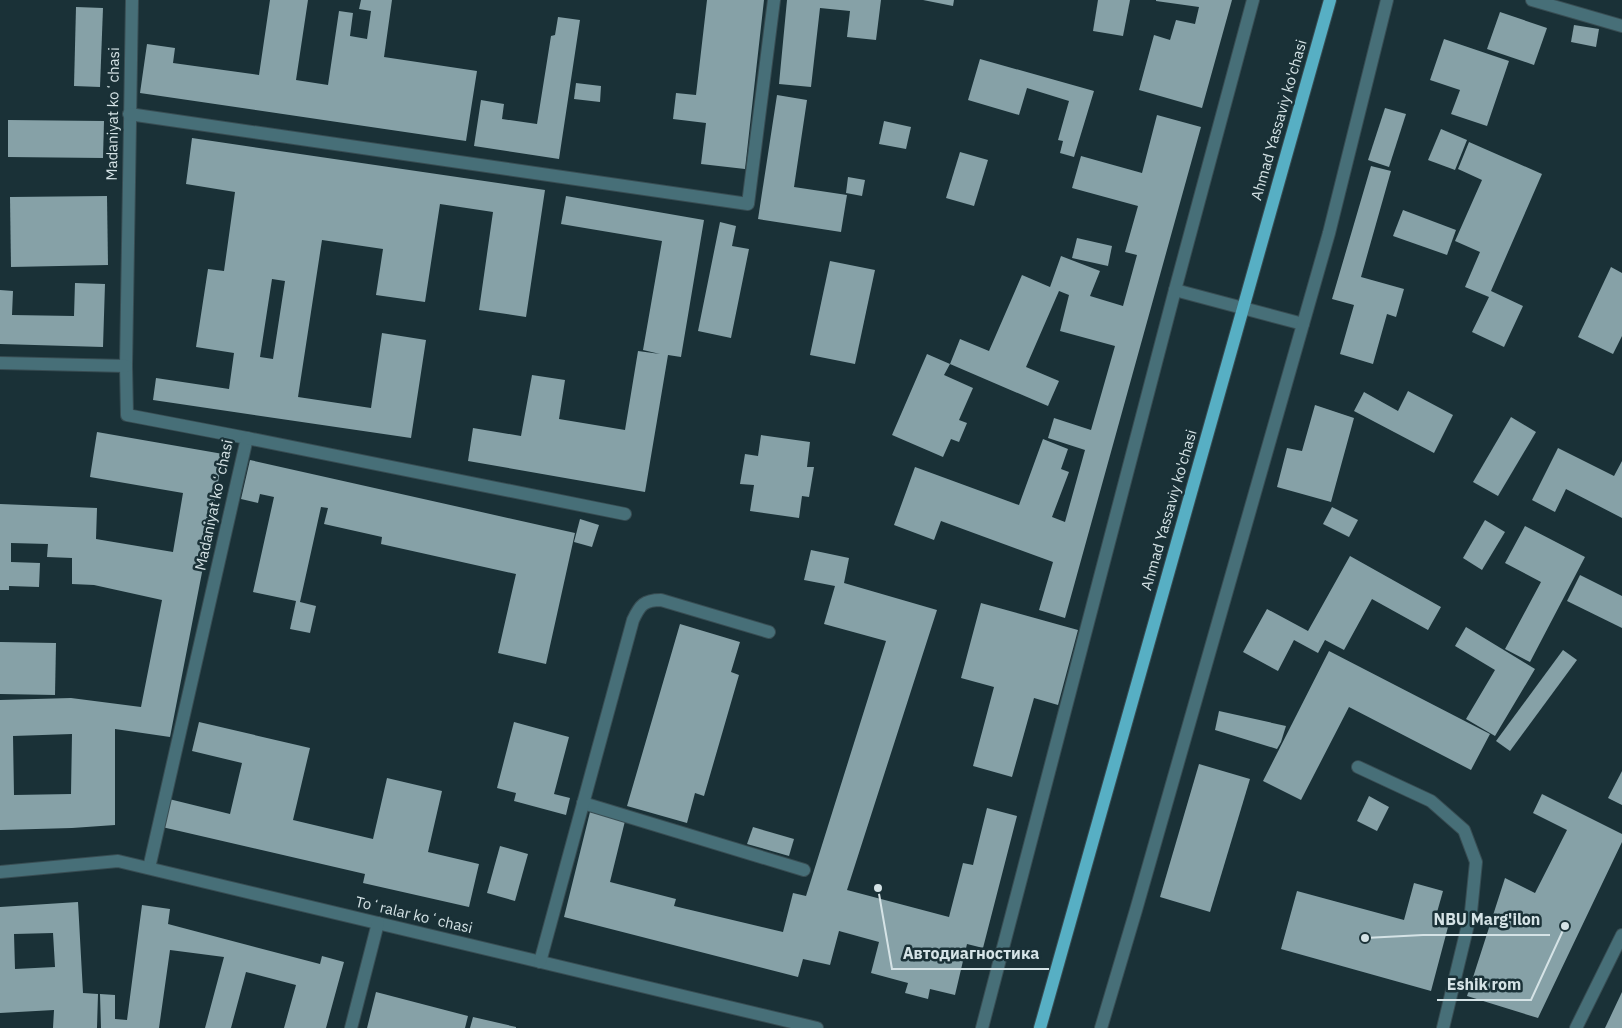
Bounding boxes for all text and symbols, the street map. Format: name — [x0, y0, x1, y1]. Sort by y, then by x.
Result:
street label: Ahmad Yassaviy ko'chasi — [1246, 37, 1311, 202]
street label: Madaniyat koʻchasi — [102, 47, 123, 181]
street label: Ahmad Yassaviy ko'chasi — [1136, 427, 1201, 592]
street label: Madaniyat koʻchasi — [190, 438, 237, 572]
street label: Toʻralar koʻchasi — [354, 892, 475, 937]
callout: NBU Marg'ilon — [1423, 904, 1550, 935]
text: NBU Marg'ilon — [1434, 909, 1540, 929]
callout: Автодиагностика — [892, 938, 1049, 969]
text: Автодиагностика — [903, 943, 1039, 963]
callout: Eshik rom — [1437, 969, 1531, 1000]
text: Eshik rom — [1447, 974, 1521, 994]

